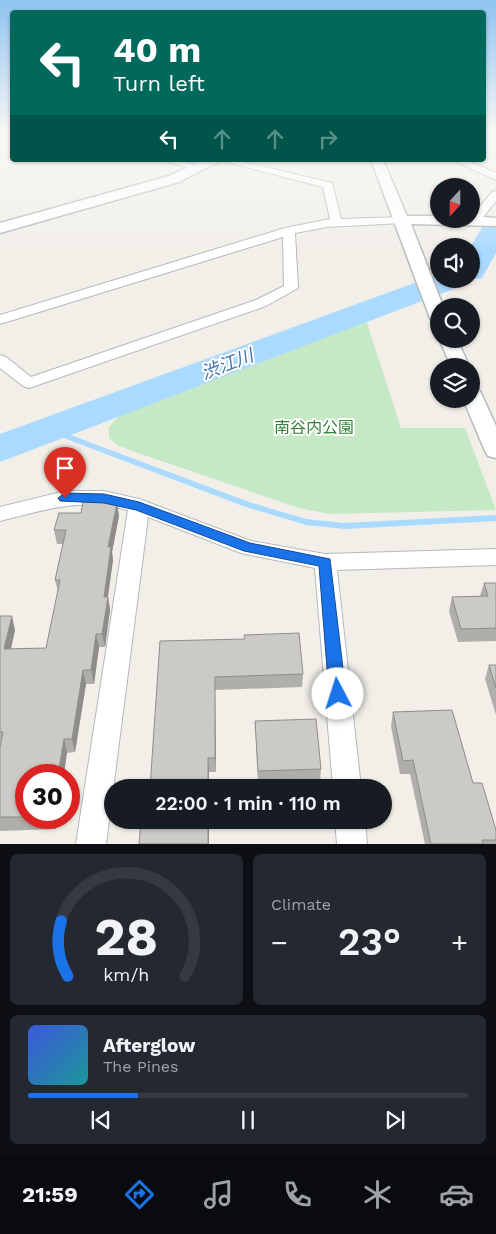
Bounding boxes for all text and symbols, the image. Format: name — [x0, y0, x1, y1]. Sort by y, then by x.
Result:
text: 40 m — [113, 29, 201, 71]
icon: left — [30, 30, 95, 95]
text: Turn left — [113, 71, 205, 96]
icon: left — [155, 125, 183, 153]
icon: ahead — [208, 125, 236, 153]
icon: ahead — [261, 125, 289, 153]
icon: right — [314, 125, 342, 153]
north arrow — [430, 178, 480, 228]
map controls — [430, 178, 480, 408]
button: sound — [430, 238, 480, 288]
button: search — [430, 298, 480, 348]
water label: 渋江川 — [198, 344, 258, 383]
button: layers — [430, 358, 480, 408]
park label: 南谷内公園 — [274, 418, 354, 437]
pin — [44, 447, 86, 498]
icon: arrive — [51, 454, 79, 482]
position arrow — [311, 667, 363, 719]
speed limit sign: 30 — [15, 764, 80, 829]
text: 22:00 · 1 min · 110 m — [155, 792, 341, 815]
text: Climate — [271, 895, 331, 914]
text: 28 — [95, 907, 158, 968]
text: 23° — [338, 920, 401, 964]
text: − — [271, 926, 288, 959]
text: + — [451, 926, 468, 959]
text: km/h — [103, 964, 150, 985]
text: Afterglow — [103, 1034, 195, 1057]
text: The Pines — [103, 1057, 179, 1076]
icon: previous — [87, 1106, 115, 1134]
icon: pause — [234, 1106, 262, 1134]
icon: next — [381, 1106, 409, 1134]
icon: directions — [122, 1177, 157, 1212]
icon: music — [201, 1177, 236, 1212]
icon: phone — [280, 1177, 315, 1212]
icon: climate — [360, 1177, 395, 1212]
icon: car — [439, 1177, 474, 1212]
text: 21:59 — [22, 1182, 78, 1207]

